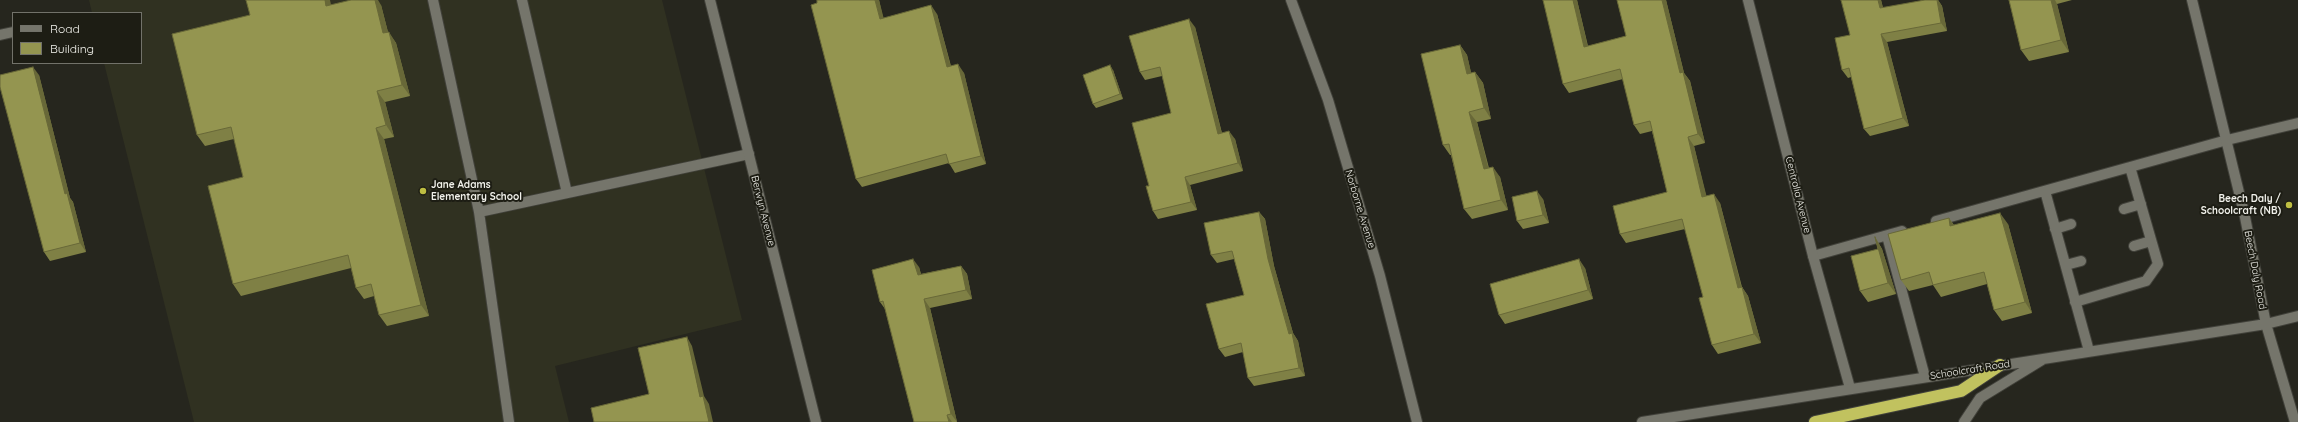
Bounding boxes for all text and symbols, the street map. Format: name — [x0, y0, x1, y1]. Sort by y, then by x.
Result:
legend — [12, 12, 142, 64]
text: Road — [50, 21, 80, 36]
text: Building — [50, 41, 94, 56]
street label: Centralia Avenue — [1783, 155, 1813, 235]
street label: Norborne Avenue — [1342, 168, 1378, 250]
street label: Berwyn Avenue — [748, 174, 778, 248]
place label: Jane Adams Elementary School — [431, 179, 522, 202]
marker: Jane Adams Elementary School — [418, 186, 428, 196]
place label: Beech Daly / Schoolcraft (NB) — [2201, 193, 2281, 216]
marker: Beech Daly / Schoolcraft (NB) — [2284, 200, 2294, 210]
street label: Beech Daly Road — [2241, 230, 2269, 310]
street label: Schoolcraft Road — [1929, 358, 2011, 382]

